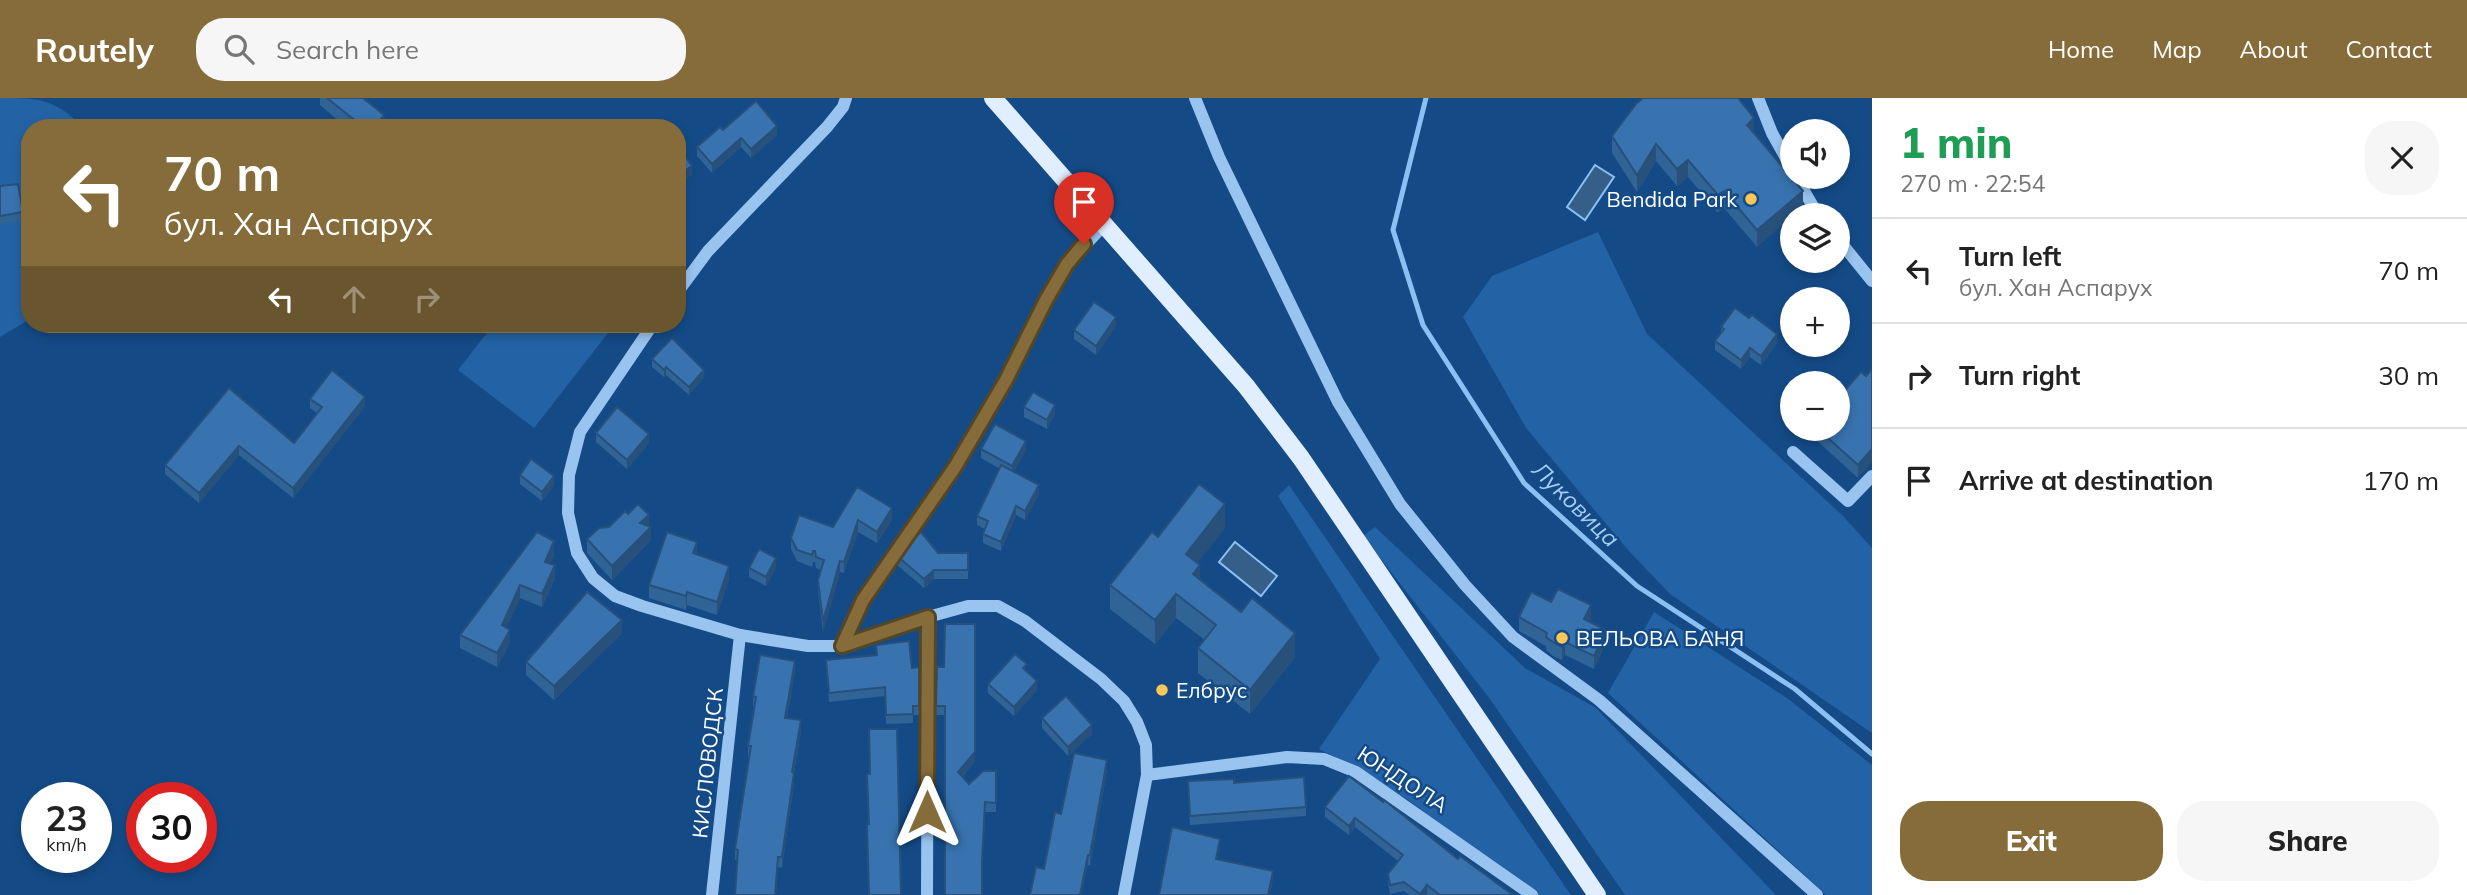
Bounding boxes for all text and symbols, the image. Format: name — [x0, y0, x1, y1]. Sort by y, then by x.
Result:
search box — [196, 18, 686, 81]
text: Routely — [35, 29, 154, 70]
icon: search — [220, 30, 258, 68]
text: Search here — [276, 33, 419, 66]
text: Home — [2048, 34, 2114, 64]
text: Map — [2152, 34, 2202, 64]
text: About — [2240, 34, 2308, 64]
text: Contact — [2346, 34, 2432, 64]
text: 1 min — [1900, 116, 2013, 169]
map controls — [1780, 119, 1850, 441]
button: sound — [1780, 119, 1850, 189]
button: close — [2365, 121, 2439, 195]
text: 70 m — [164, 142, 280, 203]
icon: left — [49, 147, 140, 238]
text: 270 m · 22:54 — [1900, 169, 2045, 198]
pin — [1054, 172, 1114, 244]
icon: arrive — [1065, 183, 1103, 221]
place label: Bendida Park — [1607, 186, 1737, 212]
marker: Bendida Park — [1743, 191, 1759, 207]
text: бул. Хан Аспарух — [164, 203, 433, 243]
button: layers — [1780, 203, 1850, 273]
text: Turn left — [1959, 240, 2061, 273]
icon: left — [1900, 252, 1938, 290]
text: 70 m — [2378, 254, 2439, 287]
text: бул. Хан Аспарух — [1959, 273, 2152, 302]
icon: left — [262, 280, 300, 318]
icon: ahead — [335, 280, 373, 318]
icon: right — [408, 280, 446, 318]
button: + — [1780, 287, 1850, 357]
icon: right — [1900, 357, 1938, 395]
text: Turn right — [1959, 359, 2080, 392]
text: 30 m — [2378, 359, 2439, 392]
button: − — [1780, 371, 1850, 441]
water label: Луковица — [1526, 455, 1626, 553]
icon: arrive — [1900, 462, 1938, 500]
text: Arrive at destination — [1959, 464, 2214, 497]
text: 170 m — [2363, 464, 2439, 497]
place label: ВЕЛЬОВА БАНЯ — [1576, 625, 1744, 651]
marker: ВЕЛЬОВА БАНЯ — [1554, 630, 1570, 646]
place label: Елбрус — [1176, 677, 1247, 703]
marker: Елбрус — [1154, 682, 1170, 698]
street label: КИСЛОВОДСК — [686, 686, 728, 840]
street label: ЮНДОЛА — [1353, 740, 1454, 818]
position arrow — [890, 775, 964, 849]
speed limit sign: 30 — [126, 782, 217, 873]
text: 23 — [45, 796, 88, 840]
button: Exit — [1900, 801, 2163, 881]
button: Share — [2177, 801, 2439, 881]
text: km/h — [46, 833, 87, 856]

